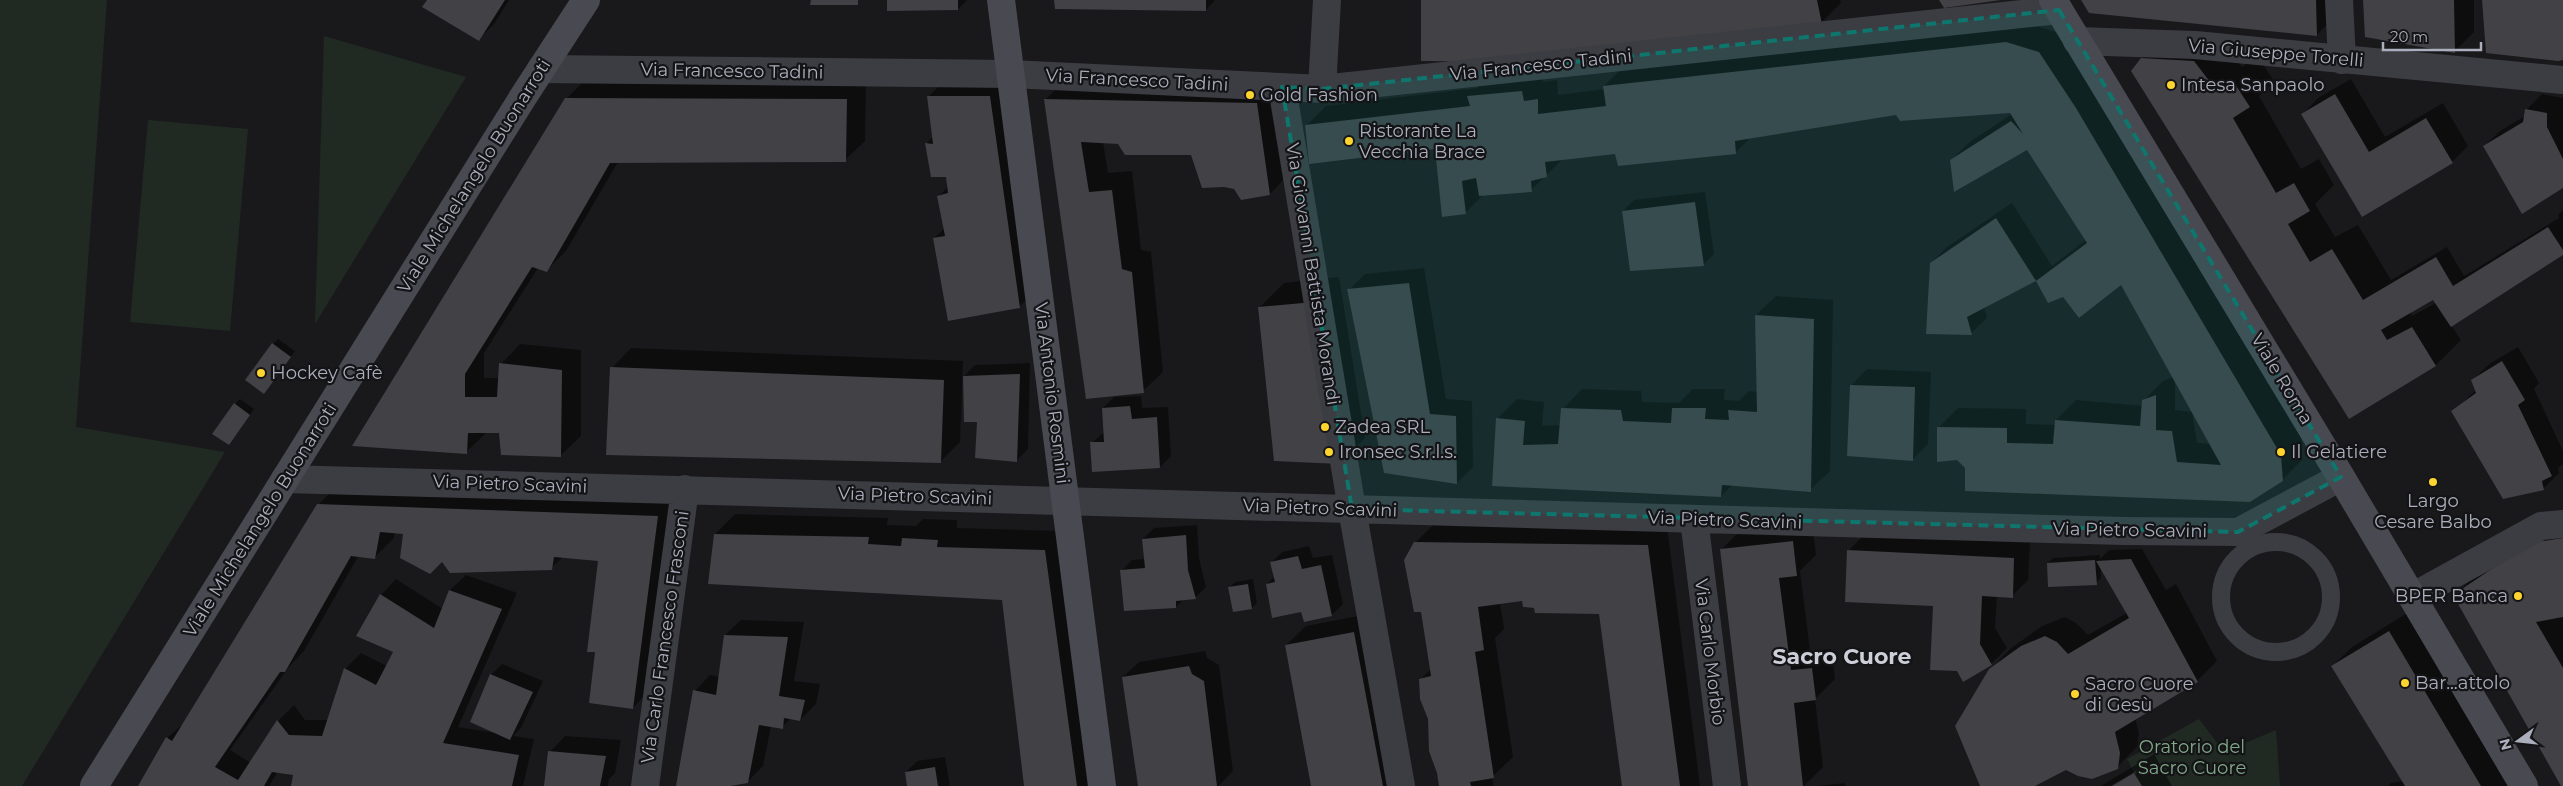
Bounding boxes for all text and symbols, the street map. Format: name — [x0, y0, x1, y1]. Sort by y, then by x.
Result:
scale bar — [2383, 20, 2480, 52]
text: 20 m — [2390, 27, 2428, 46]
street label: Via Giuseppe Torelli — [2187, 34, 2365, 72]
street label: Via Francesco Tadini — [1449, 44, 1633, 86]
street label: Viale Michelangelo Buonarroti — [393, 55, 555, 297]
street label: Via Francesco Tadini — [640, 58, 824, 84]
street label: Via Francesco Tadini — [1045, 64, 1229, 96]
place label: Intesa Sanpaolo — [2181, 74, 2325, 96]
marker: Intesa Sanpaolo — [2165, 79, 2177, 91]
place label: Gold Fashion — [1260, 84, 1378, 106]
marker: Gold Fashion — [1244, 89, 1256, 101]
place label: Ristorante La Vecchia Brace — [1359, 120, 1485, 163]
marker: Ristorante La Vecchia Brace — [1343, 135, 1355, 147]
street label: Via Giovanni Battista Morandi — [1281, 141, 1345, 407]
street label: Via Antonio Rosmini — [1030, 301, 1074, 485]
street label: Viale Roma — [2246, 330, 2318, 428]
place label: Hockey Cafè — [271, 362, 383, 384]
marker: Hockey Cafè — [255, 367, 267, 379]
street label: Viale Michelangelo Buonarroti — [179, 399, 341, 641]
place label: Zadea SRL — [1335, 416, 1431, 438]
marker: Zadea SRL — [1319, 421, 1331, 433]
place label: Ironsec S.r.l.s. — [1339, 441, 1457, 463]
place label: Il Gelatiere — [2291, 441, 2387, 463]
marker: Ironsec S.r.l.s. — [1323, 446, 1335, 458]
marker: Il Gelatiere — [2275, 446, 2287, 458]
street label: Via Pietro Scavini — [432, 470, 588, 498]
marker: Largo Cesare Balbo — [2427, 476, 2439, 488]
street label: Via Pietro Scavini — [837, 482, 993, 510]
place label: Largo Cesare Balbo — [2374, 490, 2492, 533]
street label: Via Pietro Scavini — [1242, 494, 1398, 522]
street label: Via Pietro Scavini — [1647, 506, 1803, 534]
street label: Via Carlo Francesco Frasconi — [636, 509, 694, 765]
street label: Via Pietro Scavini — [2053, 518, 2207, 542]
street label: Via Carlo Morbio — [1690, 577, 1730, 727]
place label: BPER Banca — [2395, 585, 2508, 607]
marker: BPER Banca — [2512, 590, 2524, 602]
district label: Sacro Cuore — [1773, 643, 1912, 670]
place label: Bar...attolo — [2415, 672, 2510, 694]
place label: Sacro Cuore di Gesù — [2085, 673, 2194, 716]
marker: Bar...attolo — [2399, 677, 2411, 689]
marker: Sacro Cuore di Gesù — [2069, 688, 2081, 700]
north arrow — [2493, 716, 2543, 766]
park label: Oratorio del Sacro Cuore — [2138, 736, 2246, 779]
text: N — [2495, 737, 2516, 752]

